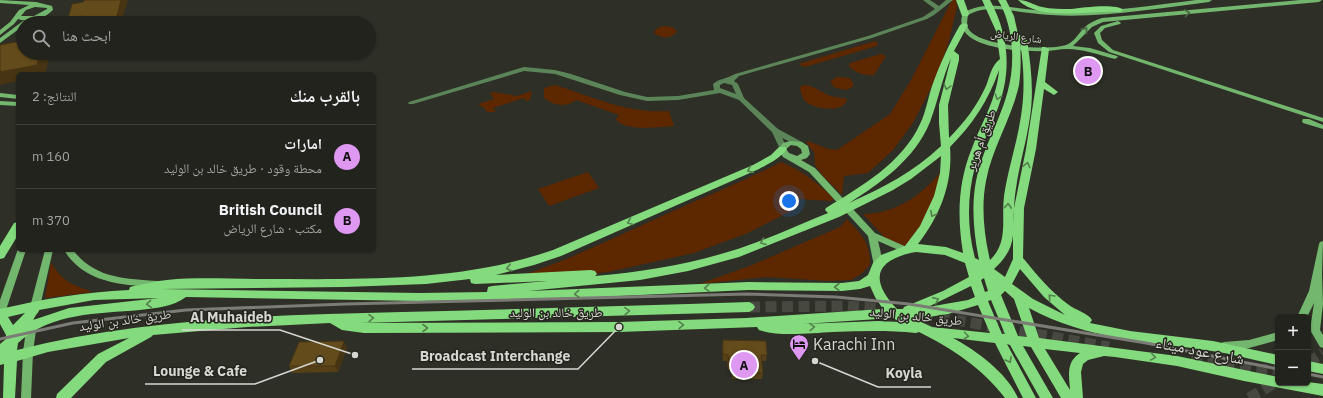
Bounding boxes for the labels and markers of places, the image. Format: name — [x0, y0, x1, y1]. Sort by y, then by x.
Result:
pin: B — [1075, 56, 1101, 86]
callout: Al Muhaideb — [182, 304, 280, 330]
hotel icon: Karachi Inn — [788, 333, 810, 361]
place label: Karachi Inn — [813, 334, 895, 354]
callout: Broadcast Interchange — [412, 343, 578, 369]
pin: A — [731, 350, 757, 380]
callout: Lounge & Cafe — [145, 358, 255, 384]
callout: Koyla — [878, 361, 931, 387]

